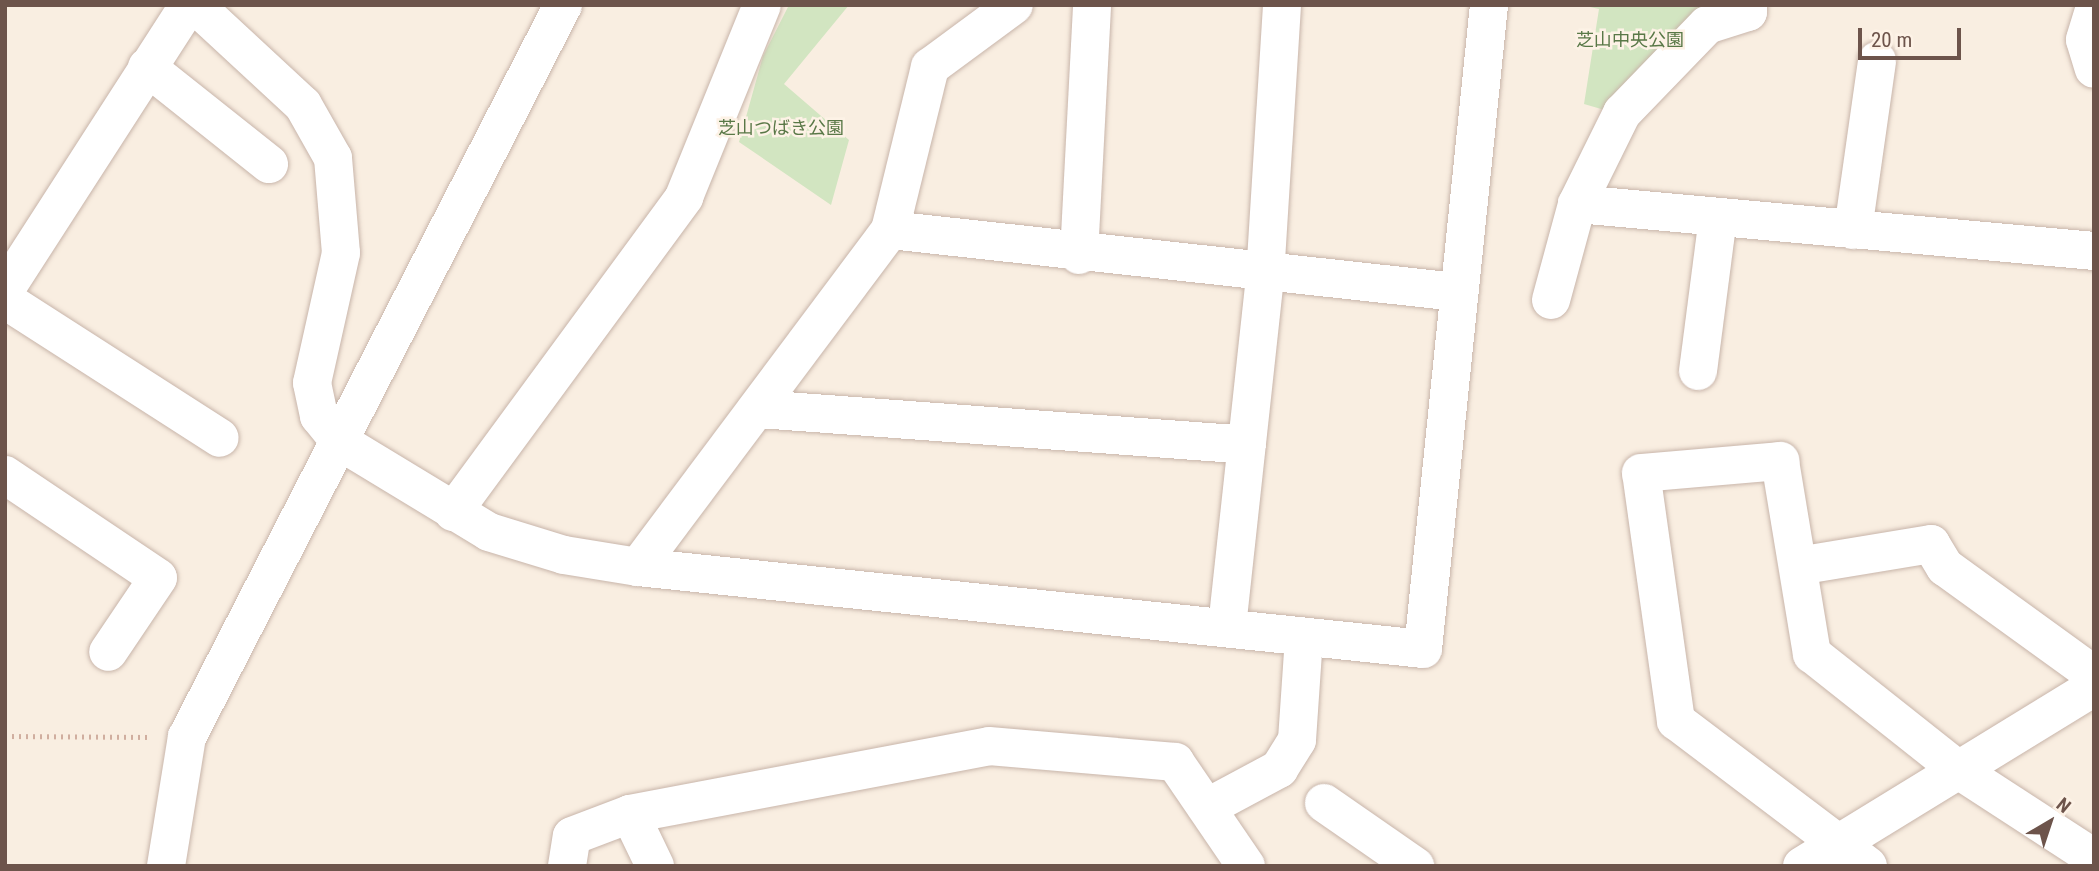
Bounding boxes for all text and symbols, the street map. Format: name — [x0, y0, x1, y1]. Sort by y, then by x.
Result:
scale bar — [1861, 14, 1964, 58]
text: 20 m — [1871, 28, 1912, 52]
park label: 芝山中央公園 — [1576, 29, 1684, 51]
park label: 芝山つばき公園 — [718, 117, 844, 139]
north arrow — [2015, 787, 2085, 857]
text: N — [2052, 793, 2075, 818]

